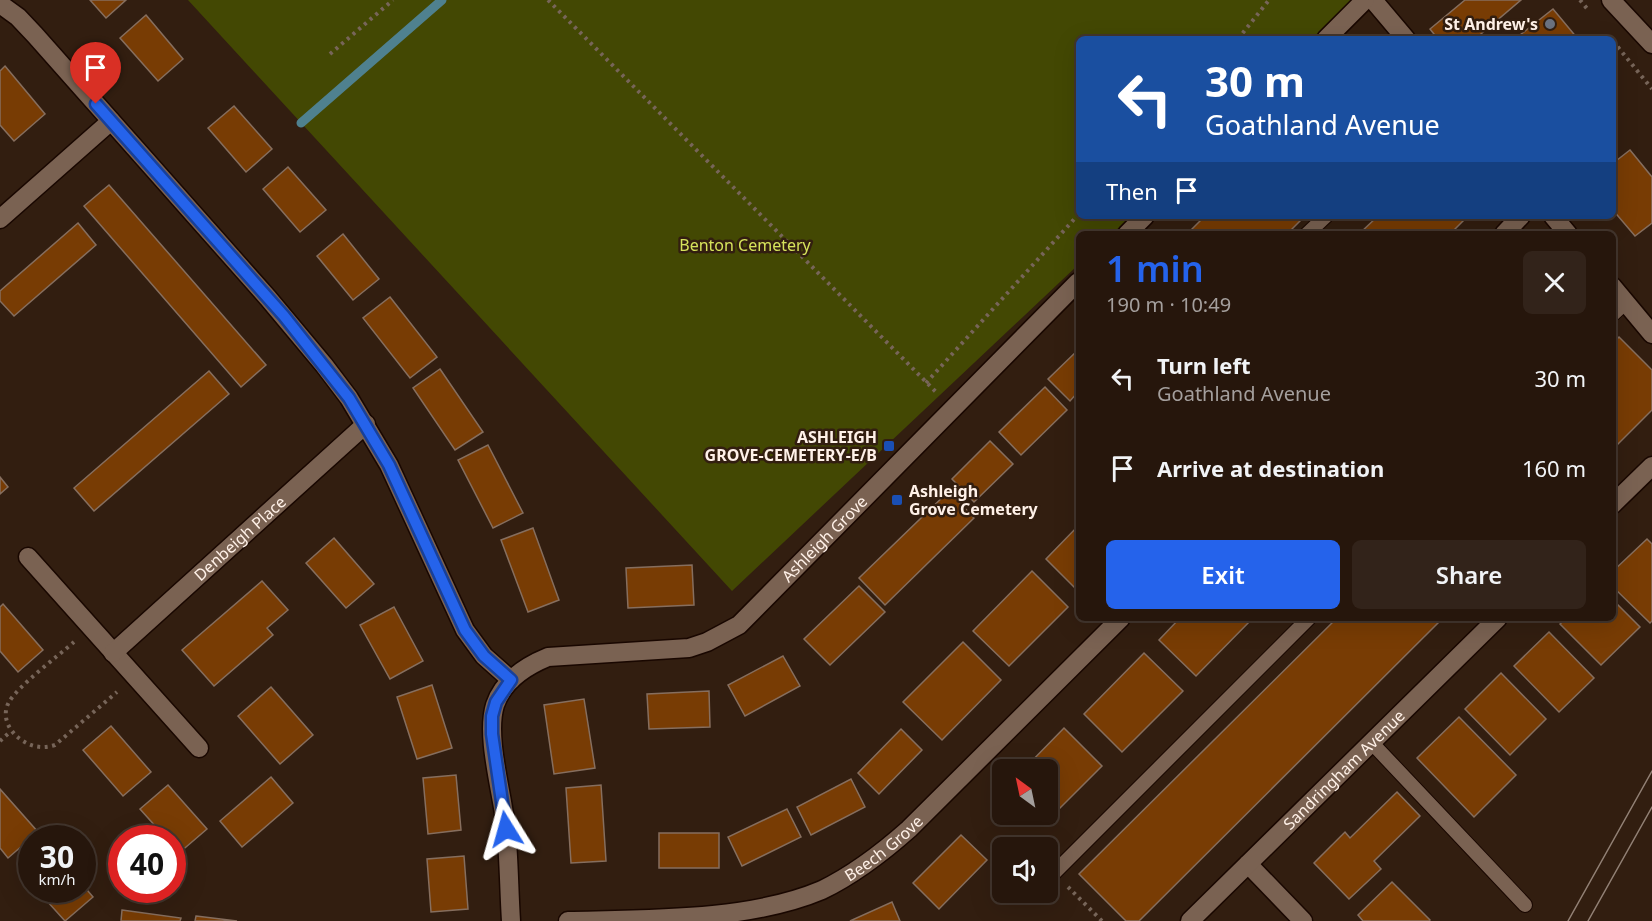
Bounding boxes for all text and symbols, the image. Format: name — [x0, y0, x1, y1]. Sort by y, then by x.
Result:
place label: St Andrew's — [1444, 13, 1538, 35]
marker: St Andrew's — [1543, 17, 1557, 31]
pin — [70, 42, 121, 104]
icon: arrive — [79, 51, 112, 84]
text: 30 m — [1205, 52, 1305, 109]
icon: left — [1106, 60, 1184, 138]
text: Goathland Avenue — [1205, 106, 1440, 143]
icon: arrive — [1170, 174, 1203, 207]
text: Then — [1106, 176, 1158, 206]
park label: Benton Cemetery — [679, 234, 812, 256]
text: 1 min — [1106, 244, 1204, 293]
button: close — [1523, 251, 1586, 314]
text: 190 m · 10:49 — [1106, 291, 1231, 318]
text: Turn left — [1157, 350, 1251, 380]
icon: left — [1106, 362, 1139, 395]
text: 30 m — [1535, 363, 1586, 393]
text: Goathland Avenue — [1157, 380, 1331, 407]
place label: ASHLEIGH GROVE-CEMETERY-E/B — [705, 426, 877, 466]
marker: ASHLEIGH GROVE-CEMETERY-E/B — [882, 439, 896, 453]
icon: arrive — [1106, 452, 1139, 485]
text: Arrive at destination — [1157, 453, 1384, 483]
text: 160 m — [1522, 453, 1586, 483]
place label: Ashleigh Grove Cemetery — [909, 480, 1039, 520]
street label: Denbeigh Place — [189, 491, 291, 586]
street label: Ashleigh Grove — [777, 491, 872, 587]
marker: Ashleigh Grove Cemetery — [890, 493, 904, 507]
button: Exit — [1106, 540, 1340, 609]
button: Share — [1352, 540, 1586, 609]
street label: Sandringham Avenue — [1278, 705, 1410, 834]
north arrow — [992, 759, 1058, 825]
map controls — [992, 759, 1058, 903]
position arrow — [474, 797, 538, 861]
street label: Beech Grove — [840, 810, 928, 886]
speed limit sign: 40 — [108, 825, 186, 903]
text: 30 — [40, 836, 74, 877]
button: sound — [992, 837, 1058, 903]
text: km/h — [39, 869, 75, 889]

